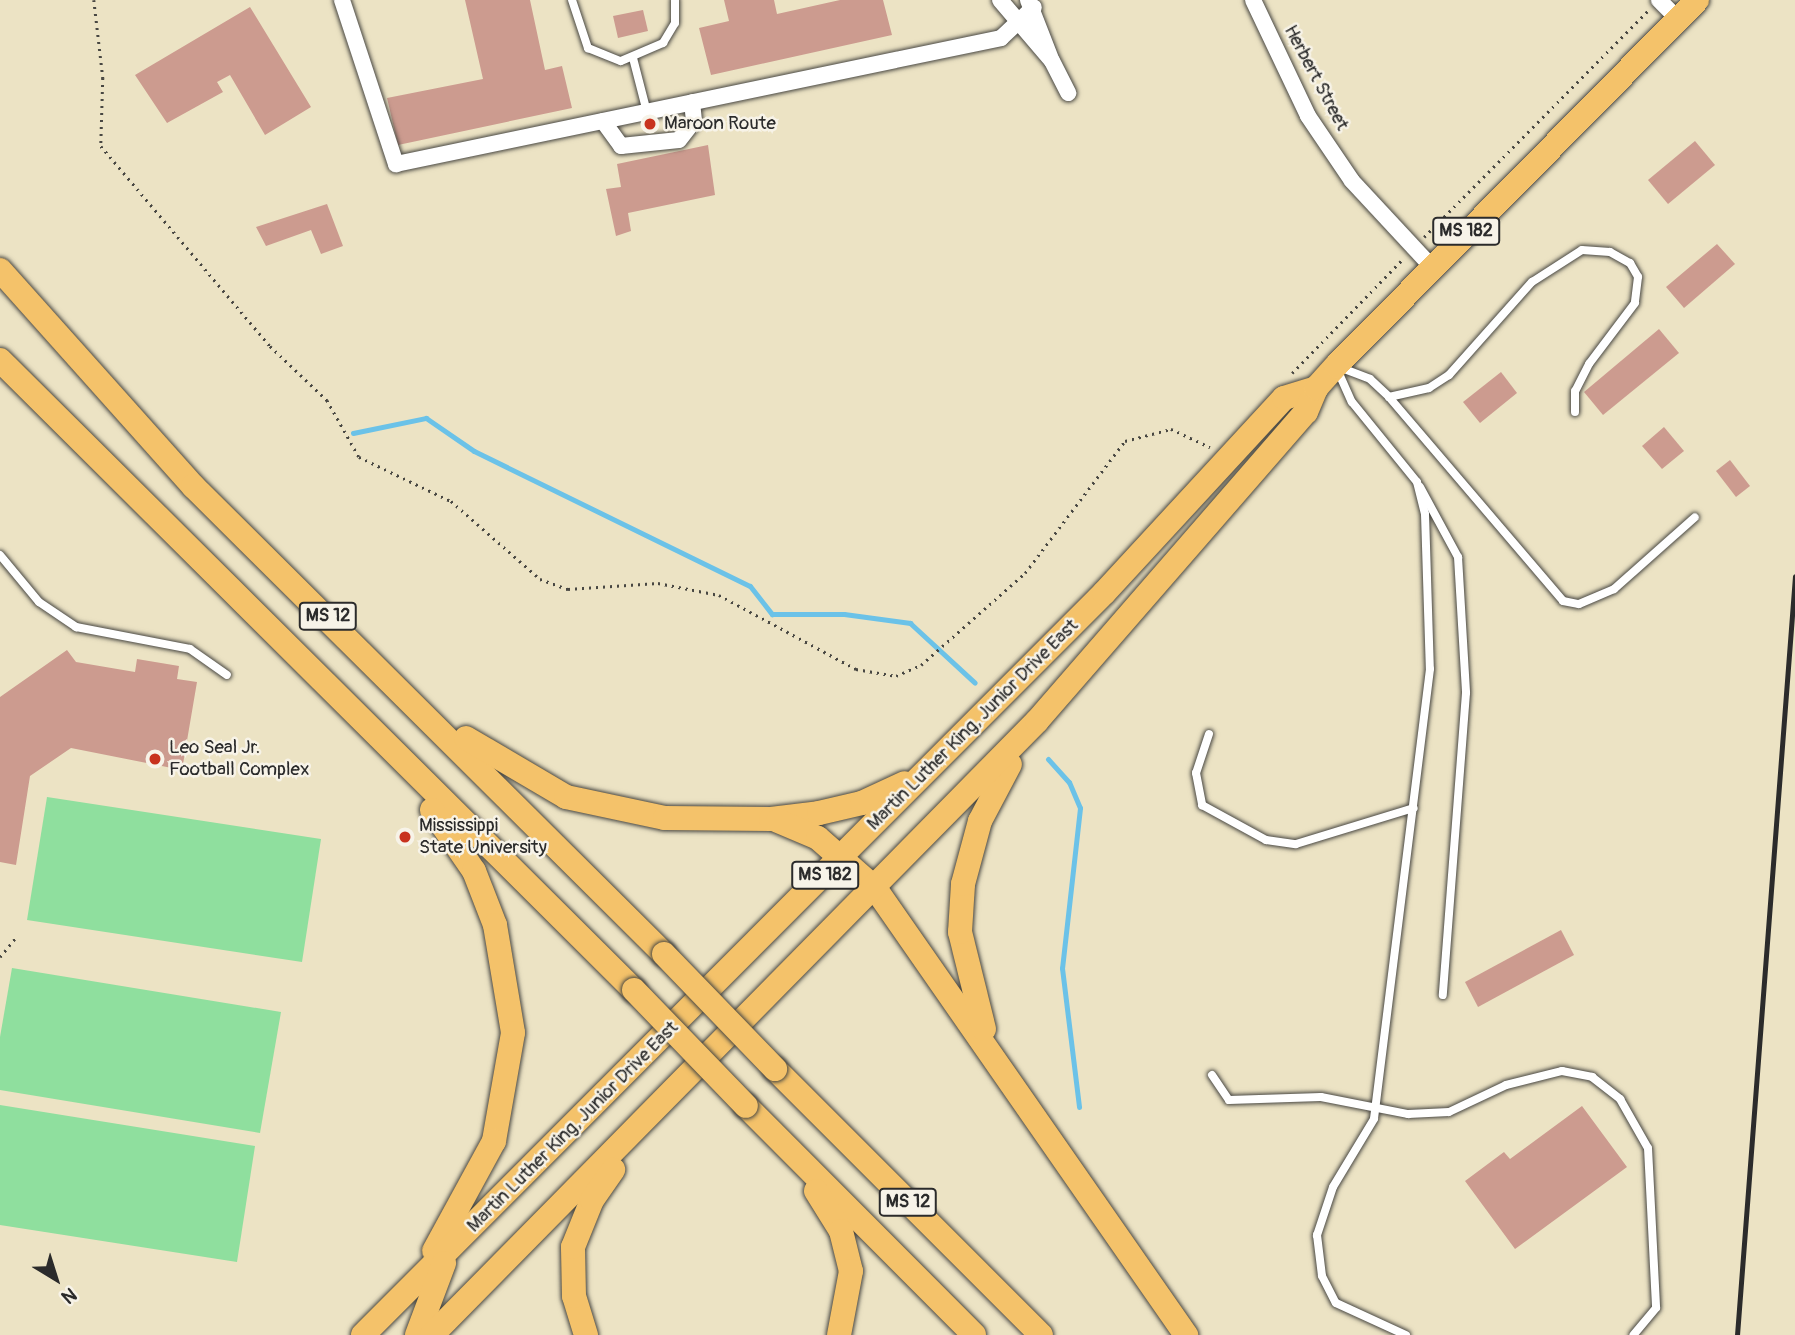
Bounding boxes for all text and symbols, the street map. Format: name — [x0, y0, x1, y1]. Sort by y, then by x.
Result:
street label: Herbert Street — [1279, 21, 1353, 135]
place label: Maroon Route — [664, 113, 776, 135]
marker: Maroon Route — [642, 116, 658, 132]
road number: MS 182 — [1431, 216, 1501, 246]
road number: MS 12 — [298, 602, 358, 630]
street label: Martin Luther King, Junior Drive East — [863, 615, 1083, 835]
place label: Leo Seal Jr. Football Complex — [169, 737, 309, 781]
marker: Leo Seal Jr. Football Complex — [147, 751, 163, 767]
place label: Mississippi State University — [419, 815, 547, 859]
marker: Mississippi State University — [397, 829, 413, 845]
road number: MS 182 — [790, 860, 860, 890]
street label: Martin Luther King, Junior Drive East — [463, 1017, 683, 1237]
road number: MS 12 — [878, 1188, 938, 1217]
north arrow — [21, 1244, 91, 1314]
text: N — [56, 1282, 81, 1309]

